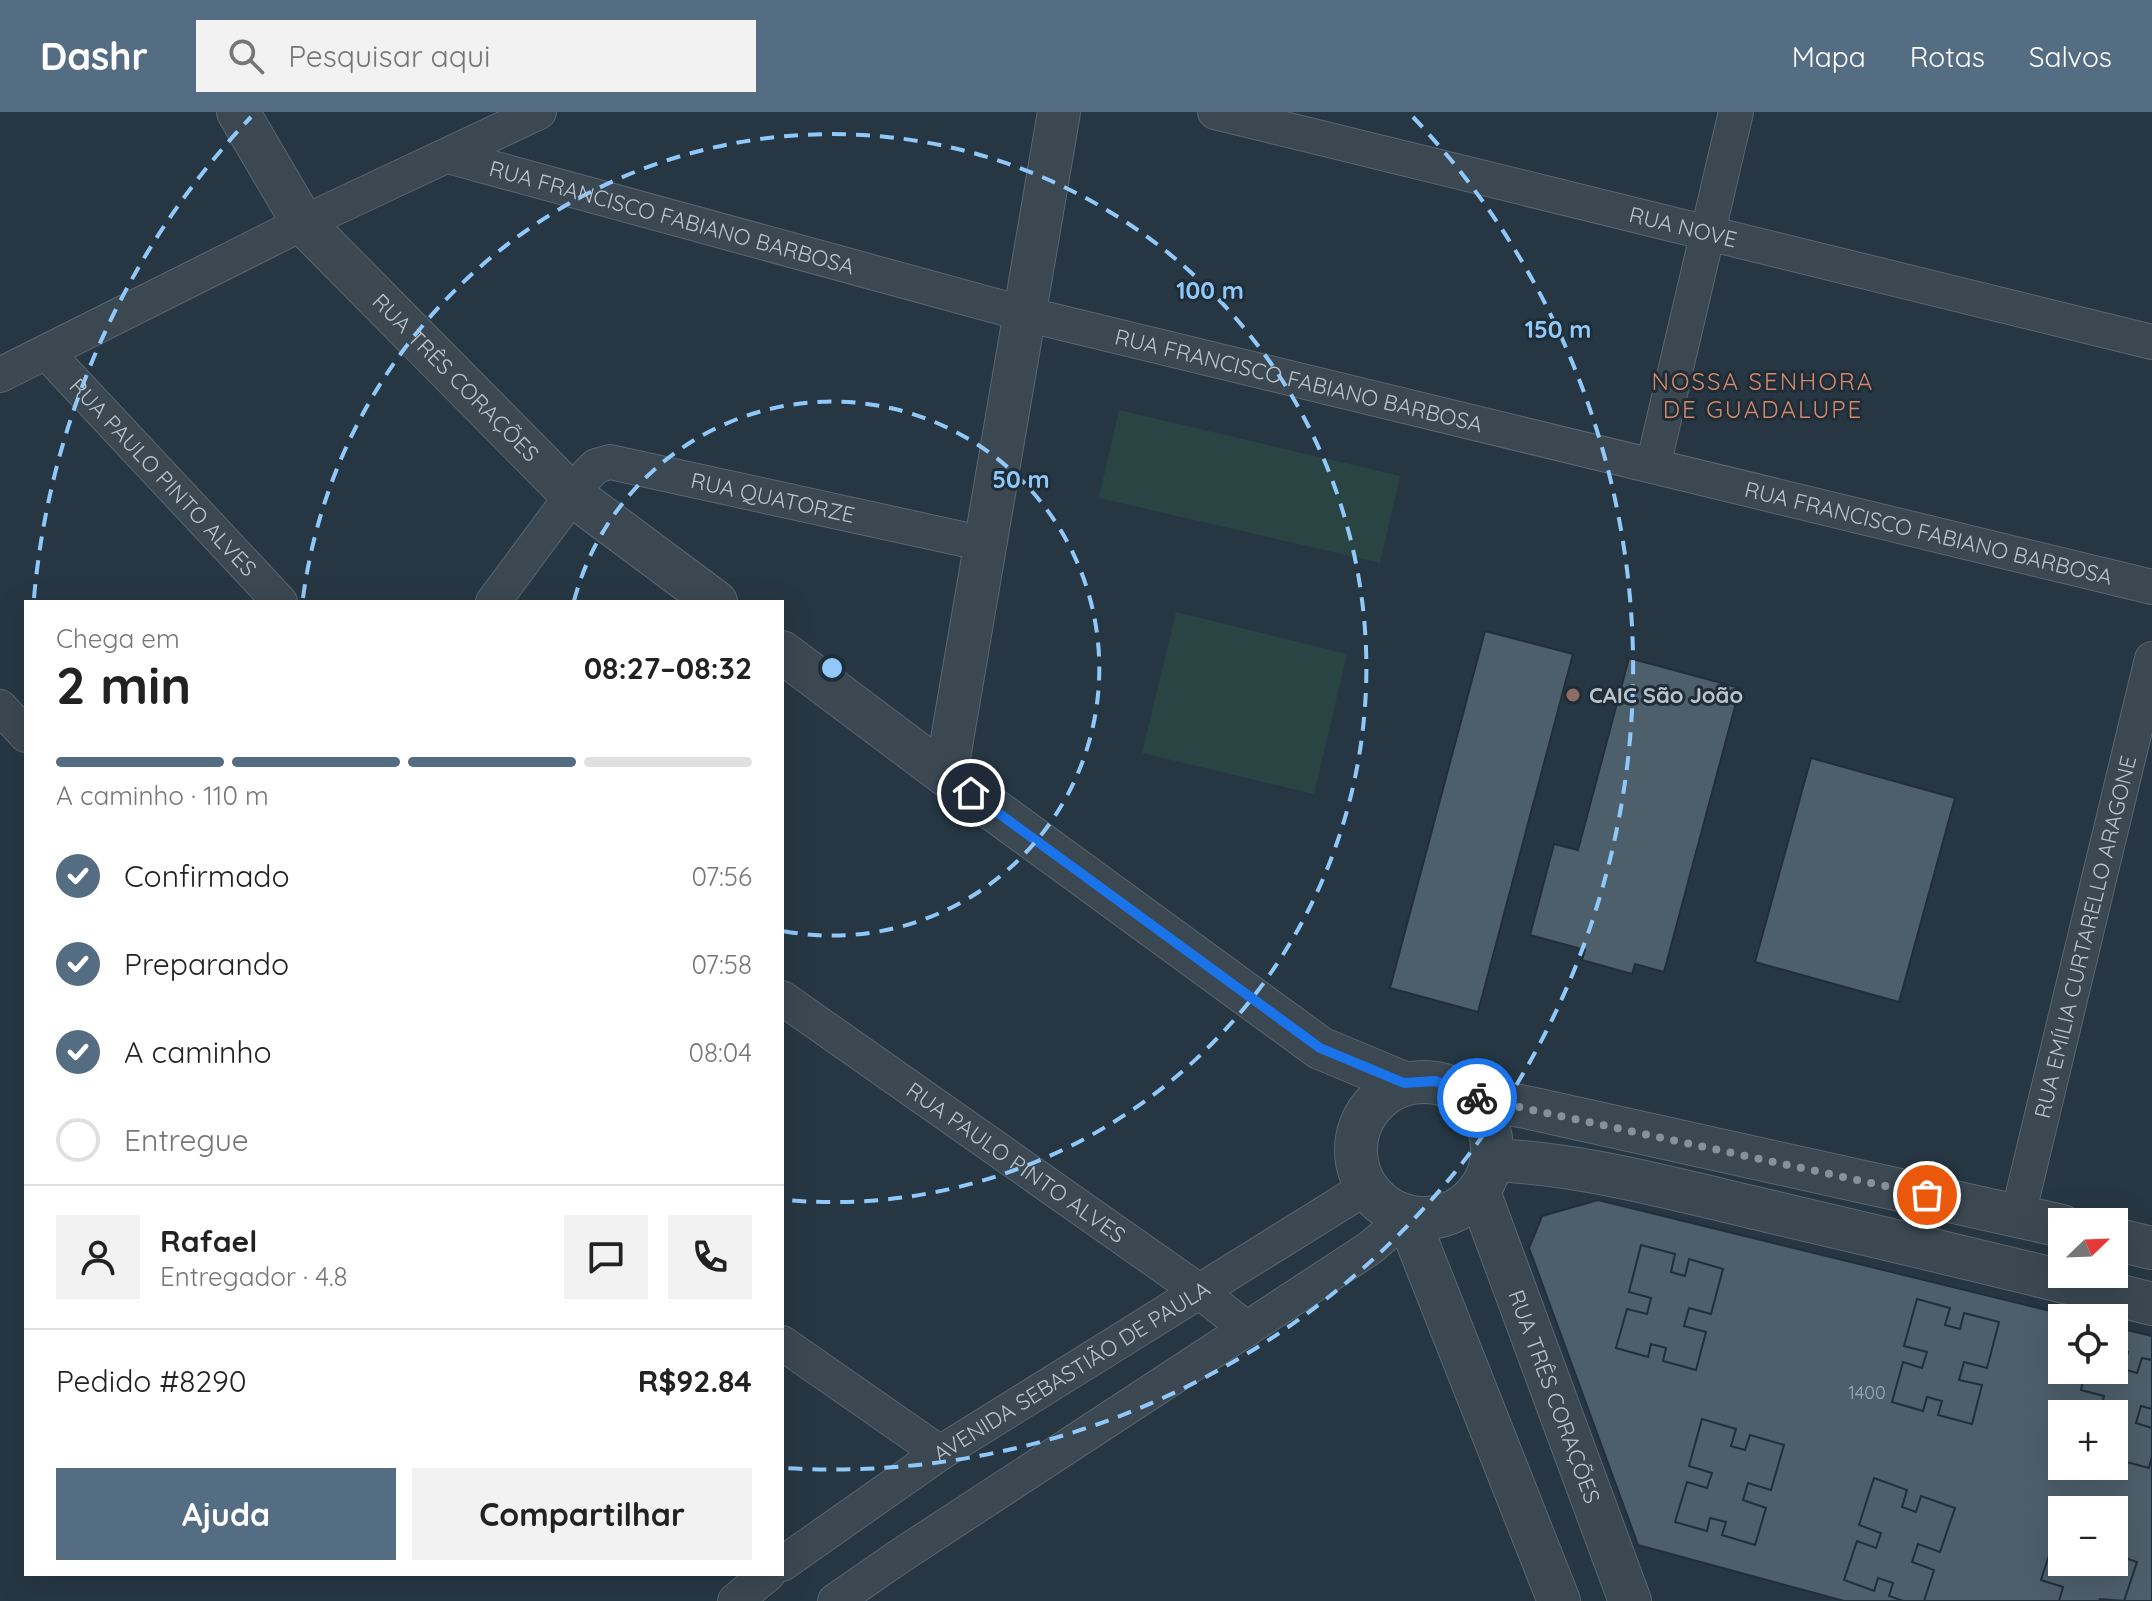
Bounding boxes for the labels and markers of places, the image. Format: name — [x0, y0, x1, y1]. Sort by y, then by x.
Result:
centre of rings — [818, 654, 846, 682]
place label: CAIC São João — [1589, 681, 1743, 709]
marker: CAIC São João — [1564, 686, 1582, 704]
pin — [937, 759, 1005, 827]
pin — [1893, 1161, 1961, 1229]

